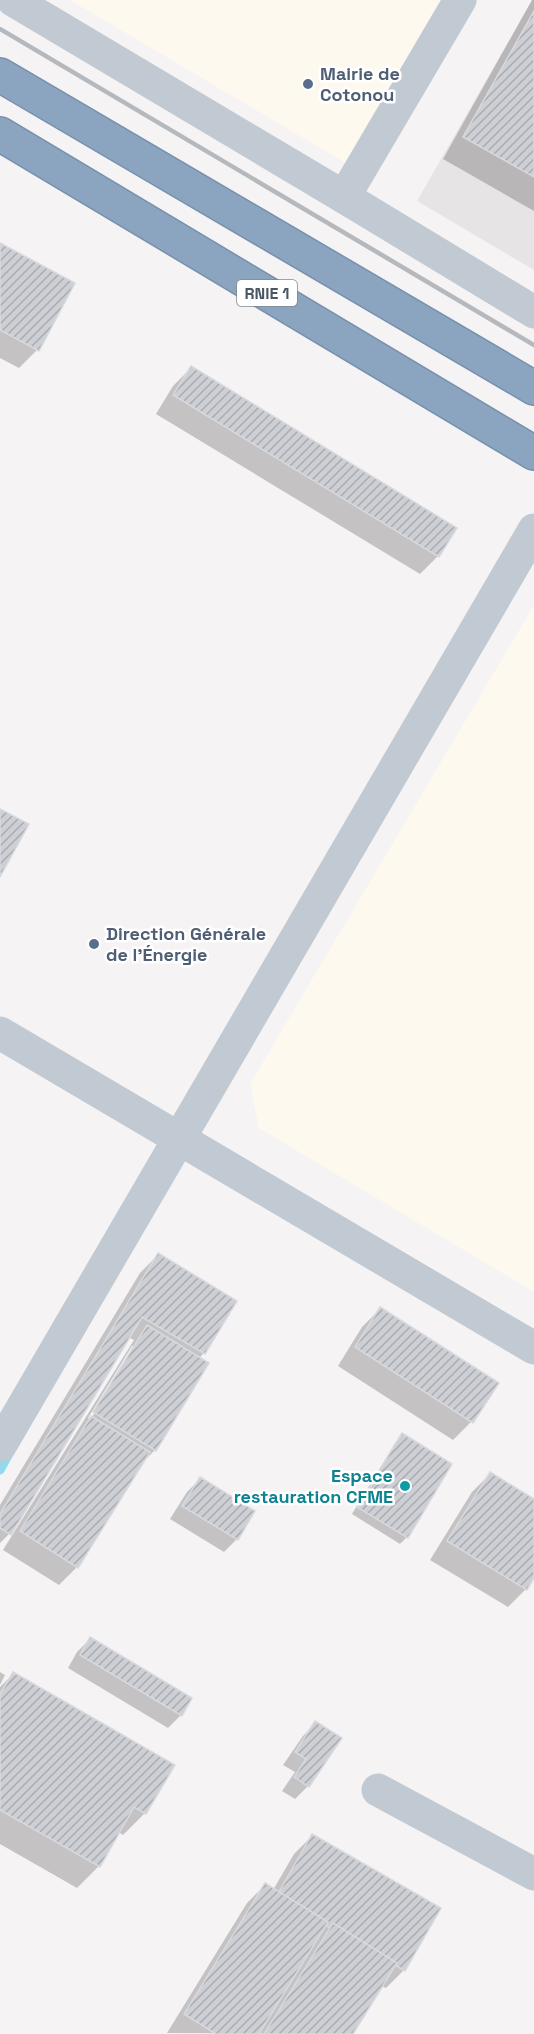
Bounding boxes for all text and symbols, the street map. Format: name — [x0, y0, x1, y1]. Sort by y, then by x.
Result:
place label: Mairie de Cotonou — [320, 62, 400, 106]
marker: Mairie de Cotonou — [301, 77, 315, 91]
road number: RNIE 1 — [237, 280, 297, 306]
place label: Direction Générale de l'Énergie — [106, 922, 266, 966]
marker: Direction Générale de l'Énergie — [87, 937, 101, 951]
place label: Espace restauration CFME — [234, 1464, 393, 1508]
marker: Espace restauration CFME — [398, 1479, 412, 1493]

